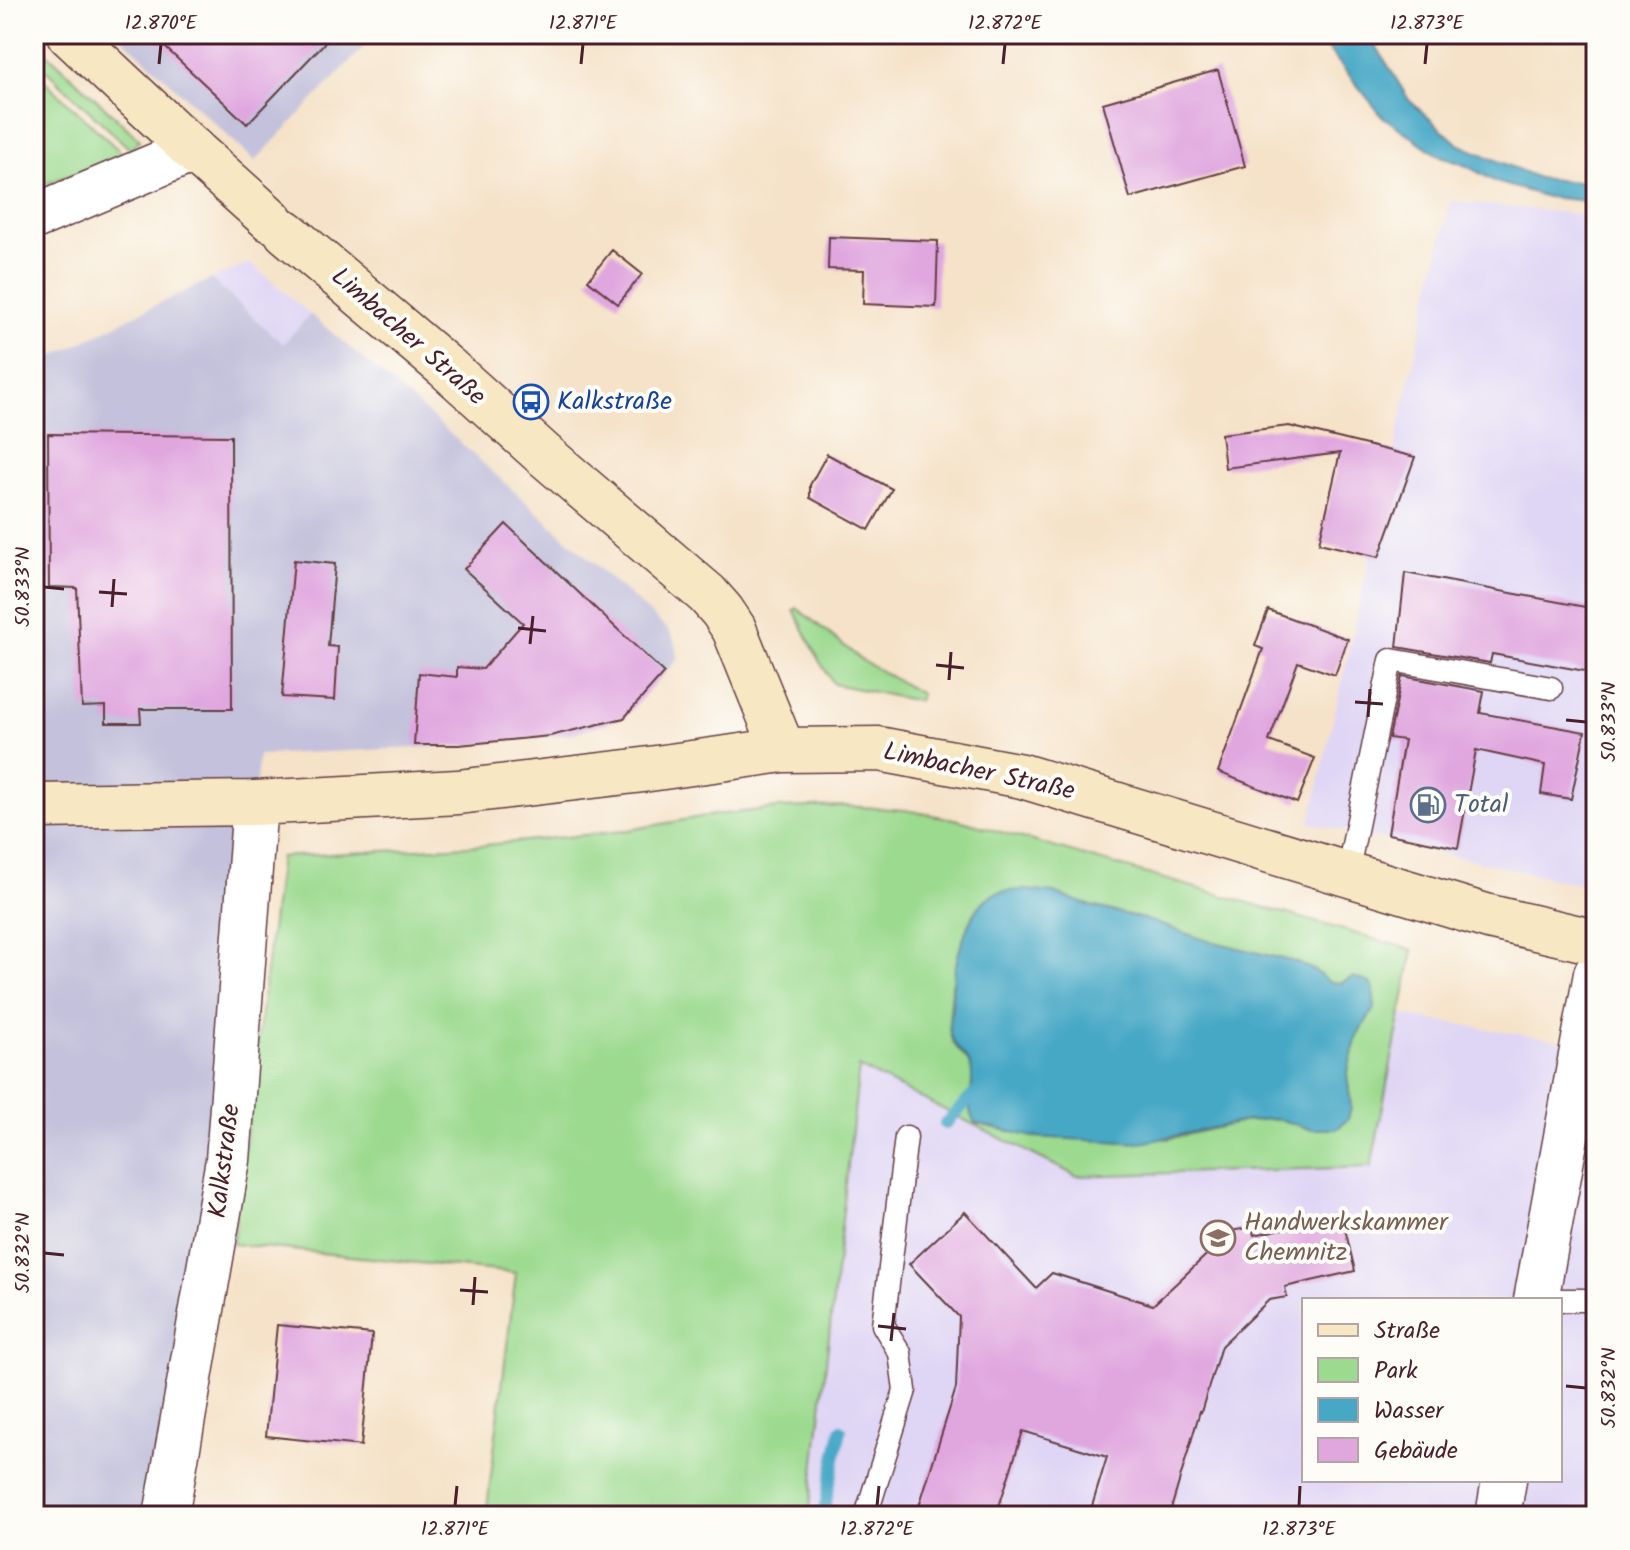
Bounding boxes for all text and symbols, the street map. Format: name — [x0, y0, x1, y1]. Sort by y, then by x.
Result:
text: 12.870°E — [125, 8, 198, 40]
text: 12.871°E — [549, 8, 619, 40]
text: 12.872°E — [968, 8, 1043, 40]
text: 12.873°E — [1390, 8, 1465, 40]
street label: Limbacher Straße — [321, 257, 495, 417]
place label: Kalkstraße — [557, 381, 672, 423]
bus stop icon: Kalkstraße — [512, 383, 550, 421]
text: 50.833°N — [8, 547, 40, 627]
text: 50.833°N — [1594, 682, 1626, 762]
street label: Limbacher Straße — [879, 731, 1079, 813]
place label: Total — [1454, 784, 1508, 826]
fuel station icon: Total — [1409, 786, 1447, 824]
street label: Kalkstraße — [197, 1101, 253, 1221]
place label: Handwerkskammer Chemnitz — [1244, 1202, 1449, 1274]
text: 50.832°N — [8, 1213, 40, 1293]
school or university icon: Handwerkskammer Chemnitz — [1199, 1219, 1237, 1257]
legend — [1302, 1298, 1562, 1482]
text: Straße — [1374, 1312, 1440, 1351]
text: 50.832°N — [1594, 1348, 1626, 1428]
text: Park — [1374, 1352, 1418, 1391]
text: Wasser — [1374, 1392, 1445, 1431]
text: Gebäude — [1374, 1432, 1458, 1471]
text: 12.871°E — [421, 1514, 491, 1546]
text: 12.872°E — [840, 1514, 915, 1546]
text: 12.873°E — [1262, 1514, 1337, 1546]

